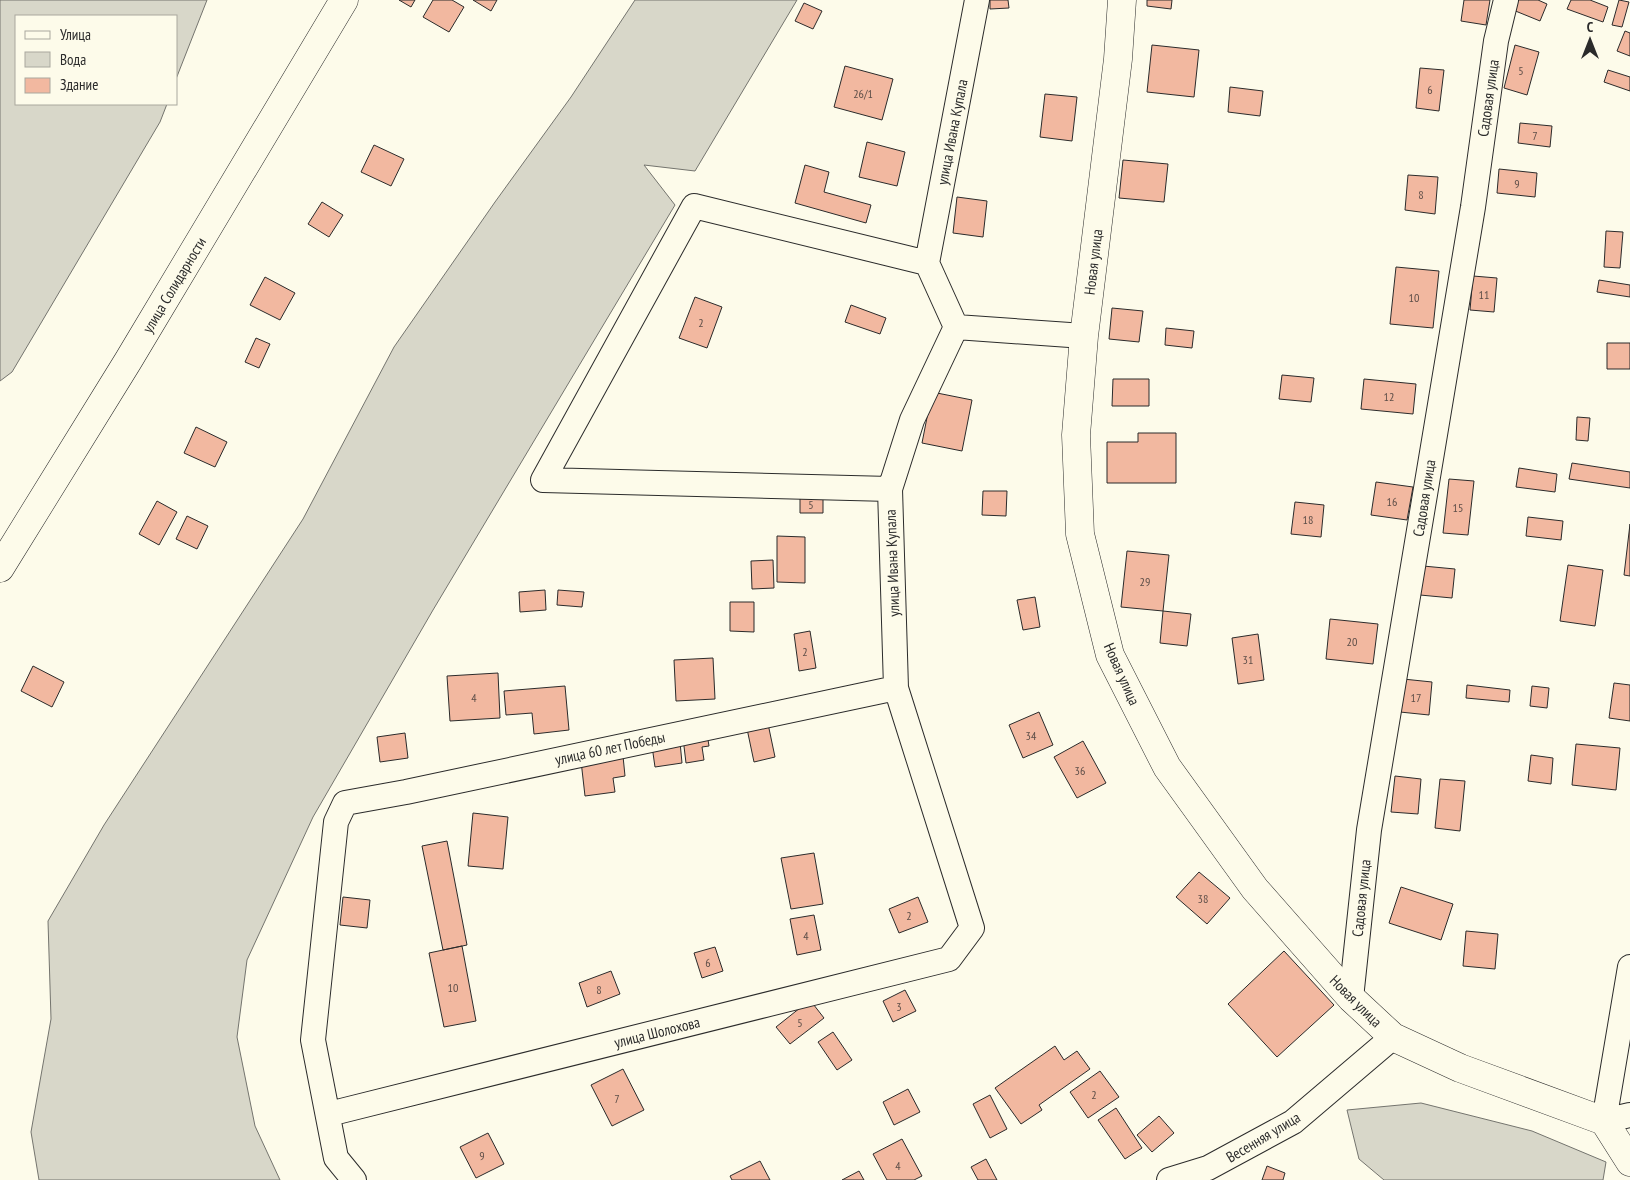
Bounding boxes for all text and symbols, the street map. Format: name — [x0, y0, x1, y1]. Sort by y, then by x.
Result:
legend — [15, 15, 178, 105]
north arrow — [1565, 15, 1615, 65]
text: С — [1587, 18, 1594, 36]
text: Улица — [60, 25, 91, 44]
text: Вода — [60, 50, 86, 69]
street label: Садовая улица — [1473, 58, 1503, 138]
house number: 5 — [1518, 63, 1524, 78]
text: Здание — [60, 75, 98, 94]
street label: улица Ивана Купала — [932, 78, 972, 186]
house number: 6 — [1427, 82, 1433, 97]
house number: 26/1 — [853, 86, 873, 101]
house number: 7 — [1532, 128, 1538, 143]
house number: 9 — [1514, 176, 1520, 191]
house number: 8 — [1418, 187, 1424, 202]
street label: Новая улица — [1080, 228, 1106, 296]
street label: улица Солидарности — [138, 234, 210, 336]
house number: 11 — [1479, 287, 1489, 302]
house number: 10 — [1409, 290, 1419, 305]
house number: 2 — [698, 315, 704, 330]
house number: 12 — [1384, 389, 1394, 404]
street label: Садовая улица — [1409, 458, 1439, 538]
house number: 16 — [1387, 494, 1397, 509]
house number: 5 — [808, 497, 814, 512]
house number: 15 — [1453, 500, 1463, 515]
street label: улица Ивана Купала — [881, 509, 903, 617]
house number: 18 — [1303, 512, 1313, 527]
house number: 29 — [1140, 574, 1150, 589]
house number: 20 — [1347, 634, 1357, 649]
street label: Новая улица — [1100, 640, 1144, 708]
house number: 2 — [802, 644, 808, 659]
house number: 31 — [1243, 652, 1253, 667]
house number: 4 — [471, 690, 477, 705]
house number: 17 — [1411, 690, 1421, 705]
street label: улица 60 лет Победы — [553, 727, 667, 769]
house number: 34 — [1026, 728, 1037, 743]
house number: 36 — [1075, 763, 1085, 778]
street label: Садовая улица — [1347, 858, 1375, 938]
house number: 38 — [1198, 891, 1208, 906]
house number: 2 — [906, 908, 912, 923]
house number: 4 — [803, 928, 809, 943]
house number: 6 — [705, 955, 711, 970]
street label: Новая улица — [1326, 971, 1386, 1031]
house number: 10 — [448, 980, 458, 995]
house number: 8 — [596, 982, 602, 997]
house number: 3 — [896, 999, 902, 1014]
street label: улица Шолохова — [612, 1012, 702, 1052]
house number: 5 — [797, 1015, 803, 1030]
house number: 2 — [1091, 1087, 1097, 1102]
house number: 7 — [614, 1091, 620, 1106]
street label: Весенняя улица — [1223, 1108, 1303, 1166]
house number: 9 — [479, 1148, 485, 1163]
house number: 4 — [895, 1158, 901, 1173]

